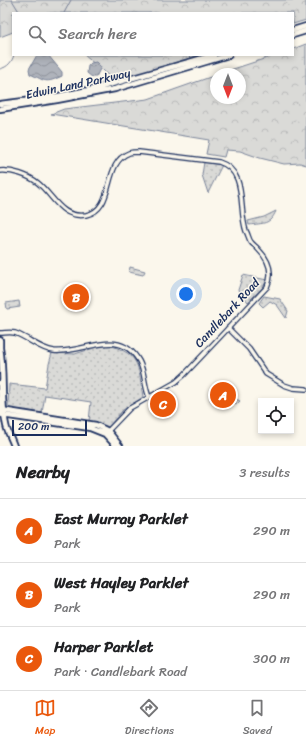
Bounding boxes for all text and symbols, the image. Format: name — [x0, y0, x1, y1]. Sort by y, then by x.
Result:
search box — [12, 12, 294, 56]
text: Search here — [58, 21, 137, 47]
icon: search — [26, 23, 48, 45]
street label: Edwin Land Parkway — [24, 62, 133, 106]
north arrow — [210, 68, 246, 104]
street label: Candlebark Road — [189, 272, 266, 353]
pin: B — [63, 282, 89, 312]
your location — [176, 284, 196, 304]
pin: A — [210, 380, 236, 410]
pin: C — [150, 389, 176, 419]
map controls — [258, 398, 294, 434]
button: locate — [258, 398, 294, 434]
text: 200 m — [18, 417, 50, 436]
scale bar — [12, 418, 87, 437]
text: Nearby — [16, 457, 70, 487]
text: 3 results — [239, 461, 290, 484]
text: East Murray Parklet — [54, 506, 188, 532]
text: A — [25, 519, 33, 542]
text: 290 m — [253, 519, 290, 542]
text: Park — [54, 532, 81, 555]
text: West Hayley Parklet — [54, 570, 188, 596]
text: B — [25, 583, 33, 606]
text: 290 m — [253, 583, 290, 606]
text: Park — [54, 596, 81, 619]
text: Harper Parklet — [54, 634, 153, 660]
text: C — [25, 647, 33, 670]
text: 300 m — [253, 647, 290, 670]
text: Park · Candlebark Road — [54, 660, 187, 683]
tab: Map — [34, 697, 56, 740]
tab: Directions — [125, 697, 174, 740]
tab: Saved — [243, 697, 272, 740]

